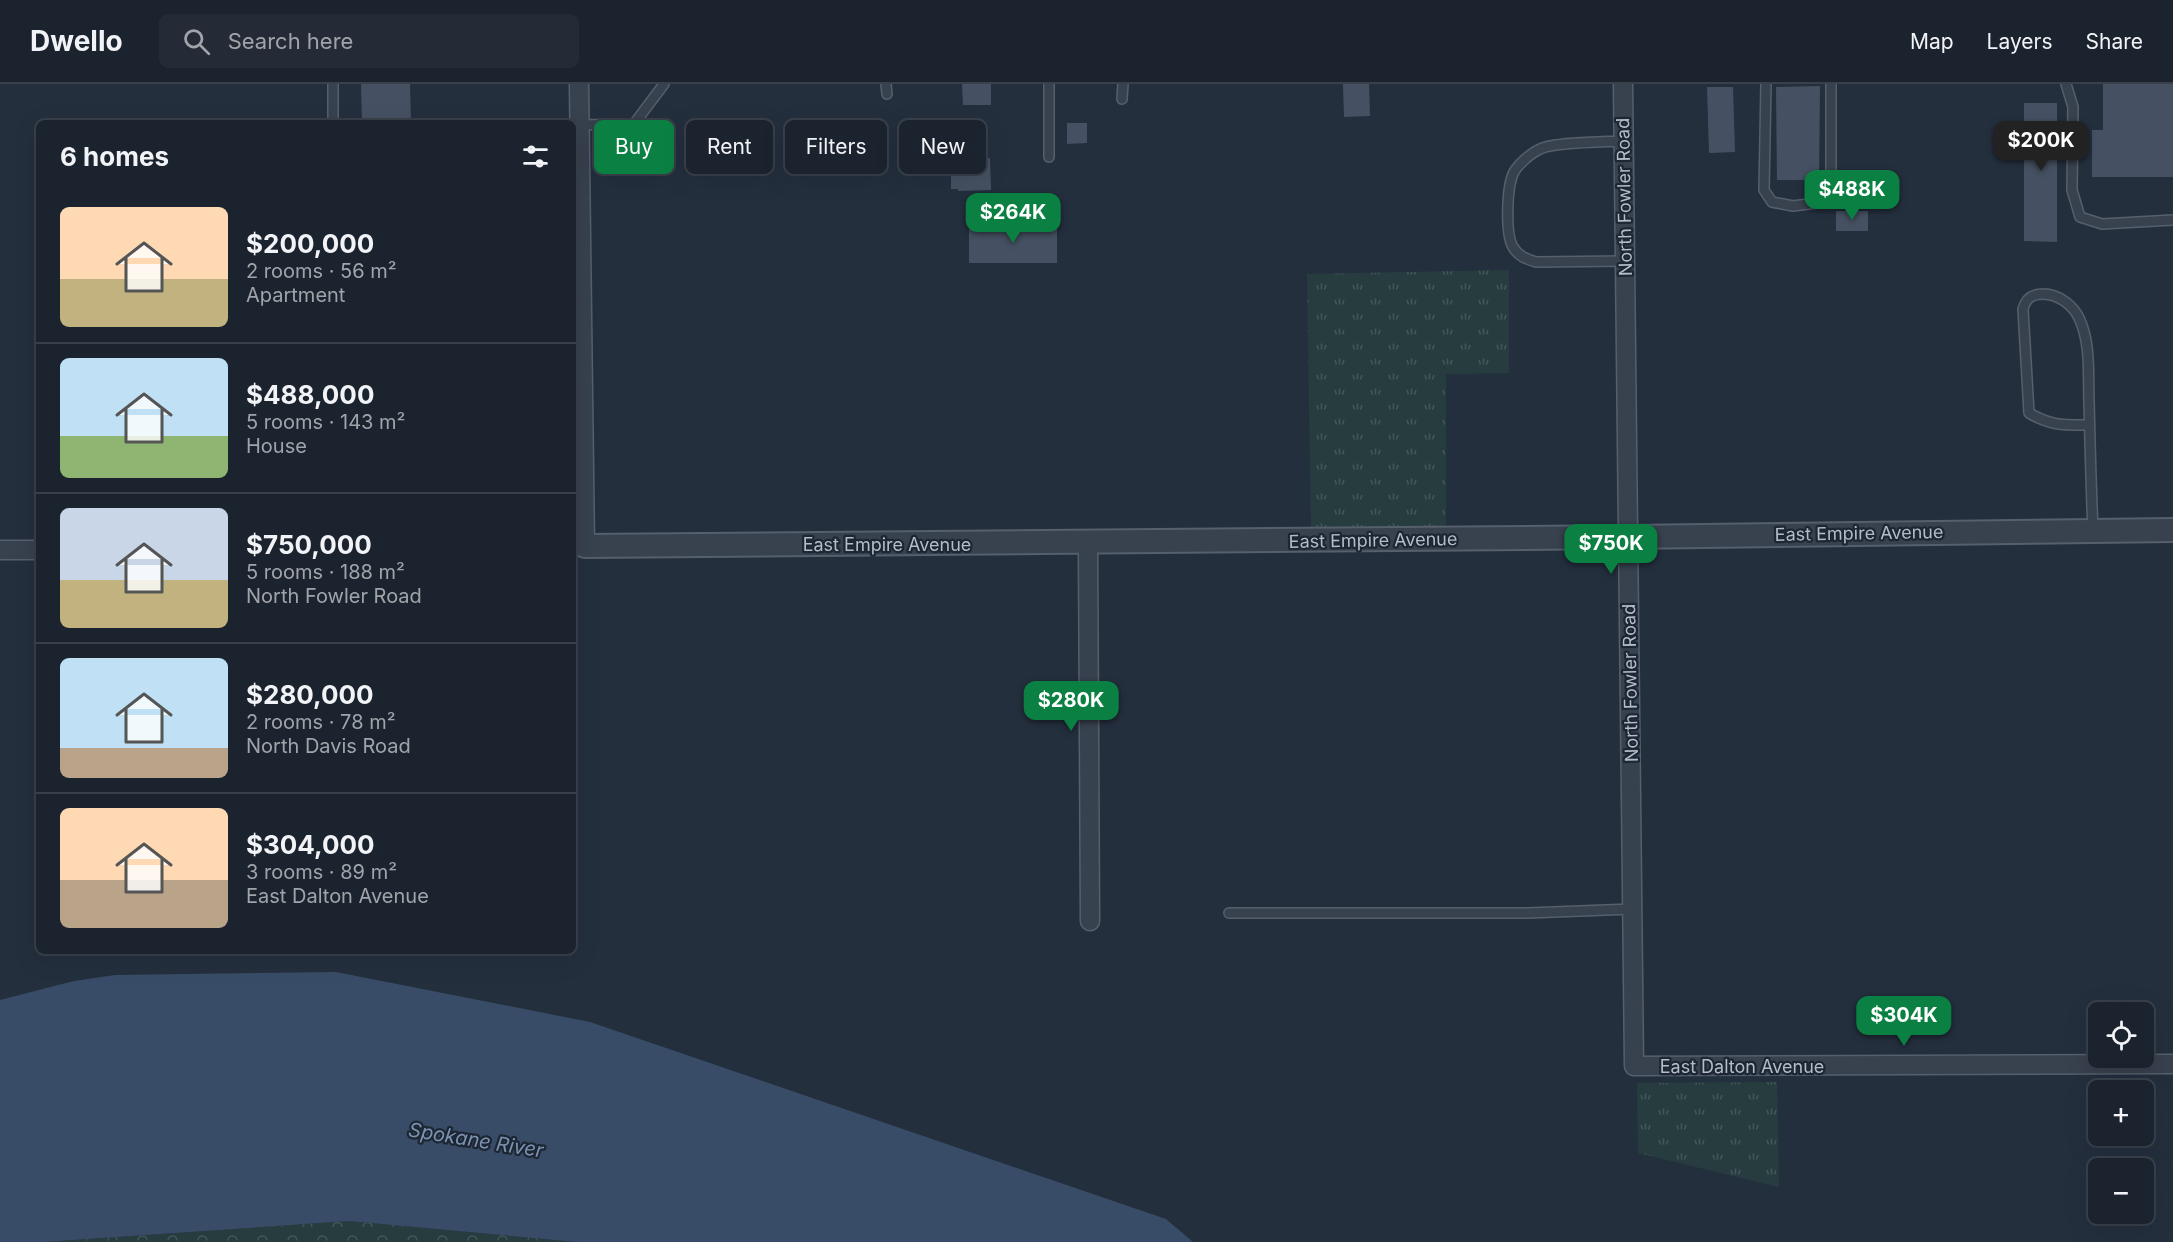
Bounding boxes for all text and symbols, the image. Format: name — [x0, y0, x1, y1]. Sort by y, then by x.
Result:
search box — [159, 14, 579, 68]
text: Dwello — [30, 24, 123, 58]
icon: search — [180, 25, 213, 58]
text: Search here — [228, 28, 353, 54]
text: Map — [1910, 29, 1954, 54]
text: Layers — [1987, 29, 2053, 54]
text: Share — [2086, 29, 2143, 54]
street label: North Fowler Road — [1612, 118, 1636, 276]
chip: Buy — [594, 120, 674, 174]
chip: Rent — [686, 120, 773, 174]
chip: Filters — [785, 120, 887, 174]
chip: New — [899, 120, 986, 174]
pin: $200K — [1999, 121, 2083, 172]
text: $200K — [2007, 128, 2075, 152]
icon: filters — [519, 140, 552, 173]
text: 6 homes — [60, 141, 169, 172]
pin: $488K — [1810, 170, 1894, 221]
text: $488K — [1818, 177, 1886, 201]
pin: $264K — [971, 193, 1055, 244]
text: $264K — [980, 200, 1046, 224]
text: $200,000 — [246, 228, 374, 259]
icon: home — [108, 231, 180, 303]
text: 2 rooms · 56 m² — [246, 259, 397, 283]
text: Apartment — [246, 283, 345, 307]
text: $488,000 — [246, 379, 374, 410]
icon: home — [108, 382, 180, 454]
text: 5 rooms · 143 m² — [246, 410, 405, 434]
text: House — [246, 434, 307, 458]
street label: East Empire Avenue — [1775, 521, 1943, 545]
pin: $750K — [1569, 524, 1653, 575]
street label: East Empire Avenue — [1289, 528, 1457, 552]
text: $750,000 — [246, 529, 372, 560]
text: $750K — [1578, 531, 1644, 555]
icon: home — [108, 532, 180, 604]
street label: East Empire Avenue — [803, 534, 971, 555]
text: 5 rooms · 188 m² — [246, 560, 405, 584]
text: North Fowler Road — [246, 584, 422, 608]
street label: North Fowler Road — [1618, 604, 1642, 762]
text: $280,000 — [246, 679, 374, 710]
pin: $280K — [1029, 681, 1113, 732]
icon: home — [108, 682, 180, 754]
text: $280K — [1038, 688, 1104, 712]
text: 2 rooms · 78 m² — [246, 710, 395, 734]
text: North Davis Road — [246, 734, 411, 758]
text: $304,000 — [246, 829, 375, 860]
icon: home — [108, 832, 180, 904]
text: 3 rooms · 89 m² — [246, 860, 397, 884]
text: East Dalton Avenue — [246, 884, 429, 908]
pin: $304K — [1862, 996, 1946, 1047]
map controls — [2088, 1002, 2154, 1224]
button: locate — [2088, 1002, 2154, 1068]
text: $304K — [1870, 1003, 1938, 1027]
street label: East Dalton Avenue — [1660, 1056, 1824, 1077]
button: + — [2088, 1080, 2154, 1146]
water label: Spokane River — [407, 1117, 546, 1163]
button: − — [2088, 1158, 2154, 1224]

